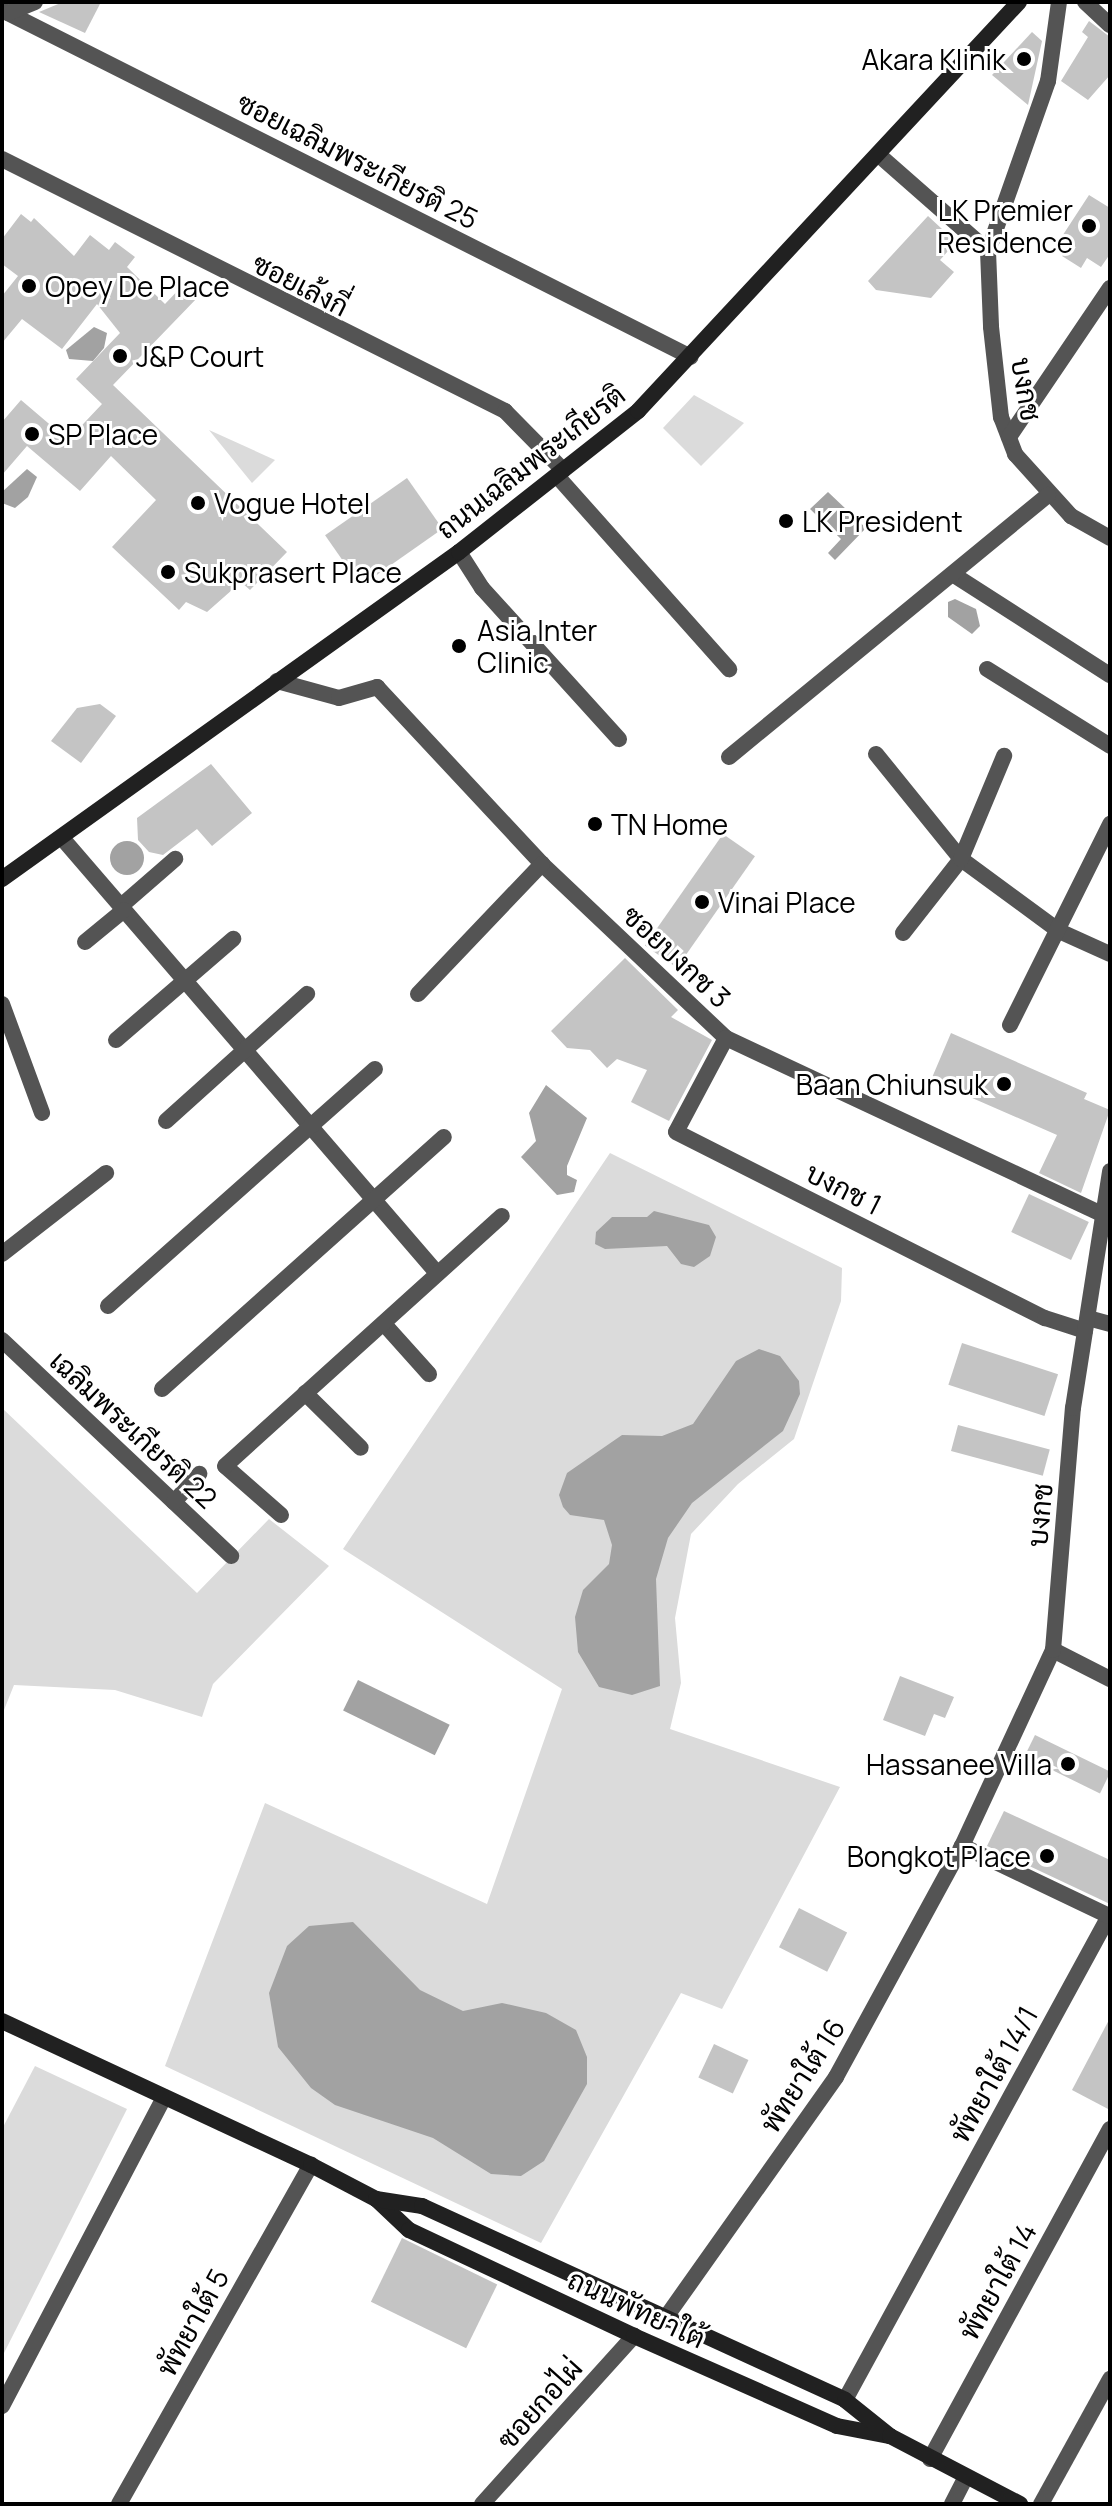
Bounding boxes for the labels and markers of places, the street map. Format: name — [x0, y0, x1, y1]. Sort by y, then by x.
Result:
place label: Akara Klinik — [861, 42, 1006, 76]
marker: Akara Klinik — [1013, 48, 1035, 70]
place label: LK Premier Residence — [937, 193, 1073, 259]
marker: LK Premier Residence — [1080, 217, 1098, 235]
place label: Opey De Place — [45, 269, 230, 303]
marker: Opey De Place — [20, 277, 38, 295]
place label: J&P Court — [136, 339, 264, 373]
marker: J&P Court — [111, 347, 129, 365]
place label: SP Place — [48, 417, 158, 451]
marker: SP Place — [23, 425, 41, 443]
place label: Vogue Hotel — [214, 486, 370, 520]
marker: Vogue Hotel — [189, 494, 207, 512]
place label: LK President — [802, 504, 963, 538]
marker: LK President — [777, 512, 795, 530]
place label: Sukprasert Place — [184, 555, 402, 589]
marker: Sukprasert Place — [159, 563, 177, 581]
place label: Asia Inter Clinic — [477, 613, 597, 679]
marker: Asia Inter Clinic — [448, 635, 470, 657]
place label: TN Home — [611, 807, 728, 841]
marker: TN Home — [586, 815, 604, 833]
place label: Vinai Place — [718, 885, 856, 919]
marker: Vinai Place — [693, 893, 711, 911]
place label: Baan Chiunsuk — [796, 1067, 988, 1101]
marker: Baan Chiunsuk — [995, 1075, 1013, 1093]
place label: Hassanee Villa — [866, 1747, 1052, 1781]
marker: Hassanee Villa — [1059, 1755, 1077, 1773]
place label: Bongkot Place — [847, 1839, 1031, 1873]
marker: Bongkot Place — [1038, 1847, 1056, 1865]

